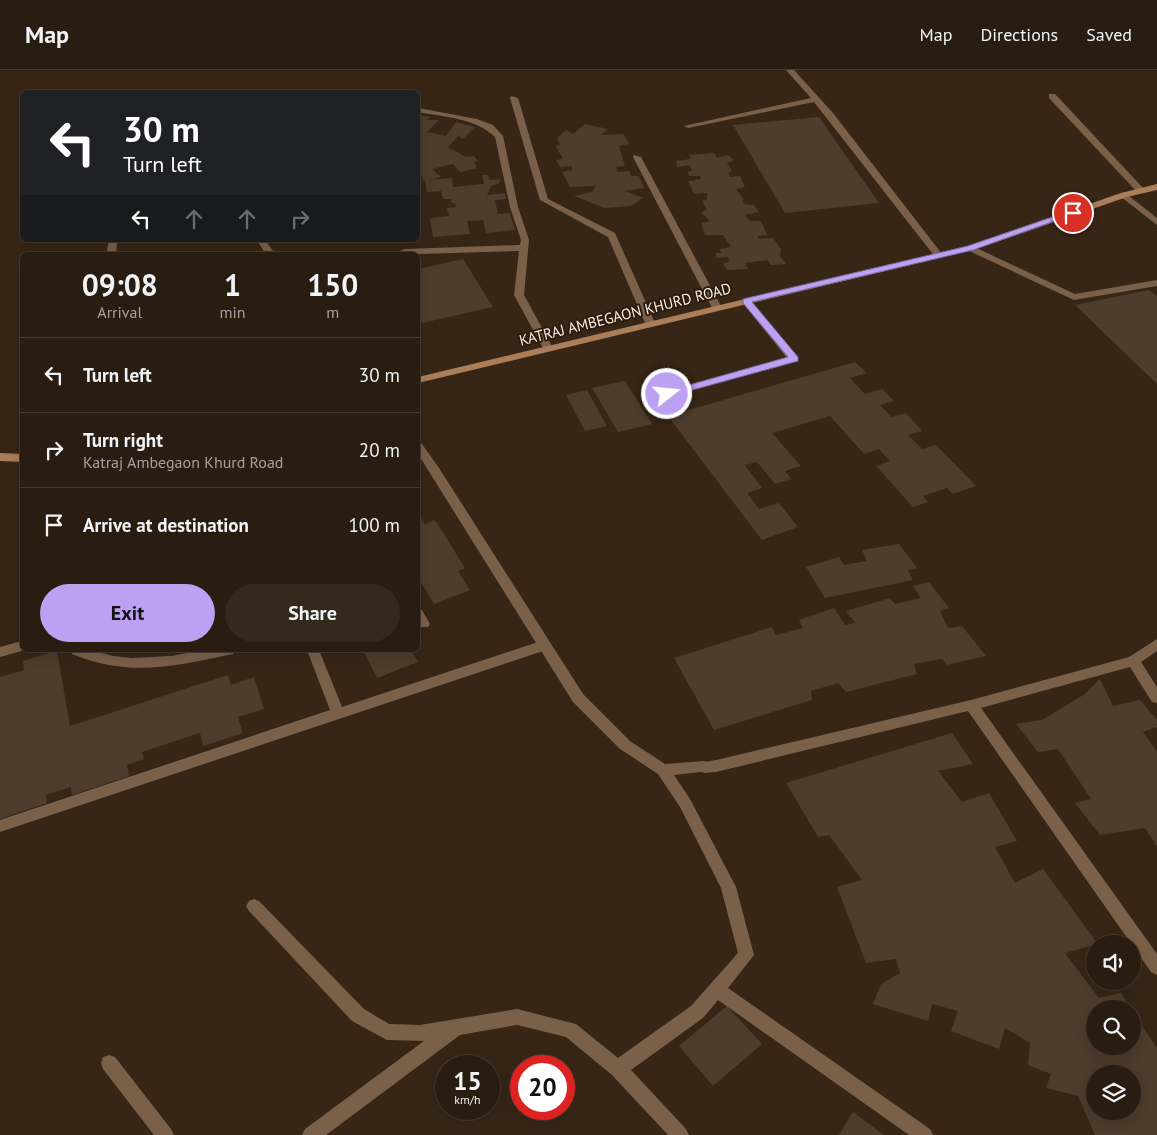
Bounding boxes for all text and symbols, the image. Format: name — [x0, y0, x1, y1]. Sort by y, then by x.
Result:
text: Map — [25, 19, 69, 50]
text: Map — [920, 23, 952, 46]
text: Directions — [980, 23, 1058, 46]
text: Saved — [1086, 23, 1132, 46]
text: 30 m — [123, 106, 200, 152]
icon: left — [40, 110, 105, 175]
text: Turn left — [123, 150, 202, 178]
pin — [1052, 192, 1094, 234]
icon: arrive — [1059, 199, 1087, 227]
icon: left — [127, 205, 155, 233]
icon: ahead — [180, 205, 208, 233]
icon: ahead — [233, 205, 261, 233]
icon: right — [286, 205, 314, 233]
text: 09:08 — [82, 265, 158, 304]
text: 1 — [224, 265, 241, 304]
text: 150 — [307, 265, 358, 304]
street label: KATRAJ AMBEGAON KHURD ROAD — [517, 278, 733, 350]
text: Arrival — [97, 302, 142, 322]
text: min — [220, 302, 246, 322]
text: m — [326, 302, 339, 322]
icon: left — [40, 361, 68, 389]
text: Turn left — [83, 363, 152, 387]
text: 30 m — [359, 363, 400, 387]
position arrow — [640, 367, 692, 419]
text: Turn right — [83, 428, 163, 452]
icon: right — [40, 436, 68, 464]
text: 20 m — [359, 438, 400, 462]
text: Katraj Ambegaon Khurd Road — [83, 452, 283, 472]
icon: arrive — [40, 511, 68, 539]
text: Arrive at destination — [83, 513, 249, 537]
text: 100 m — [348, 513, 400, 537]
button: Exit — [40, 584, 215, 642]
button: Share — [225, 584, 400, 642]
map controls — [1086, 935, 1141, 1120]
button: sound — [1086, 935, 1141, 990]
button: search — [1086, 1000, 1141, 1055]
speed limit sign: 20 — [510, 1055, 575, 1120]
text: 15 — [453, 1065, 482, 1097]
button: layers — [1086, 1065, 1141, 1120]
text: km/h — [454, 1092, 481, 1107]

